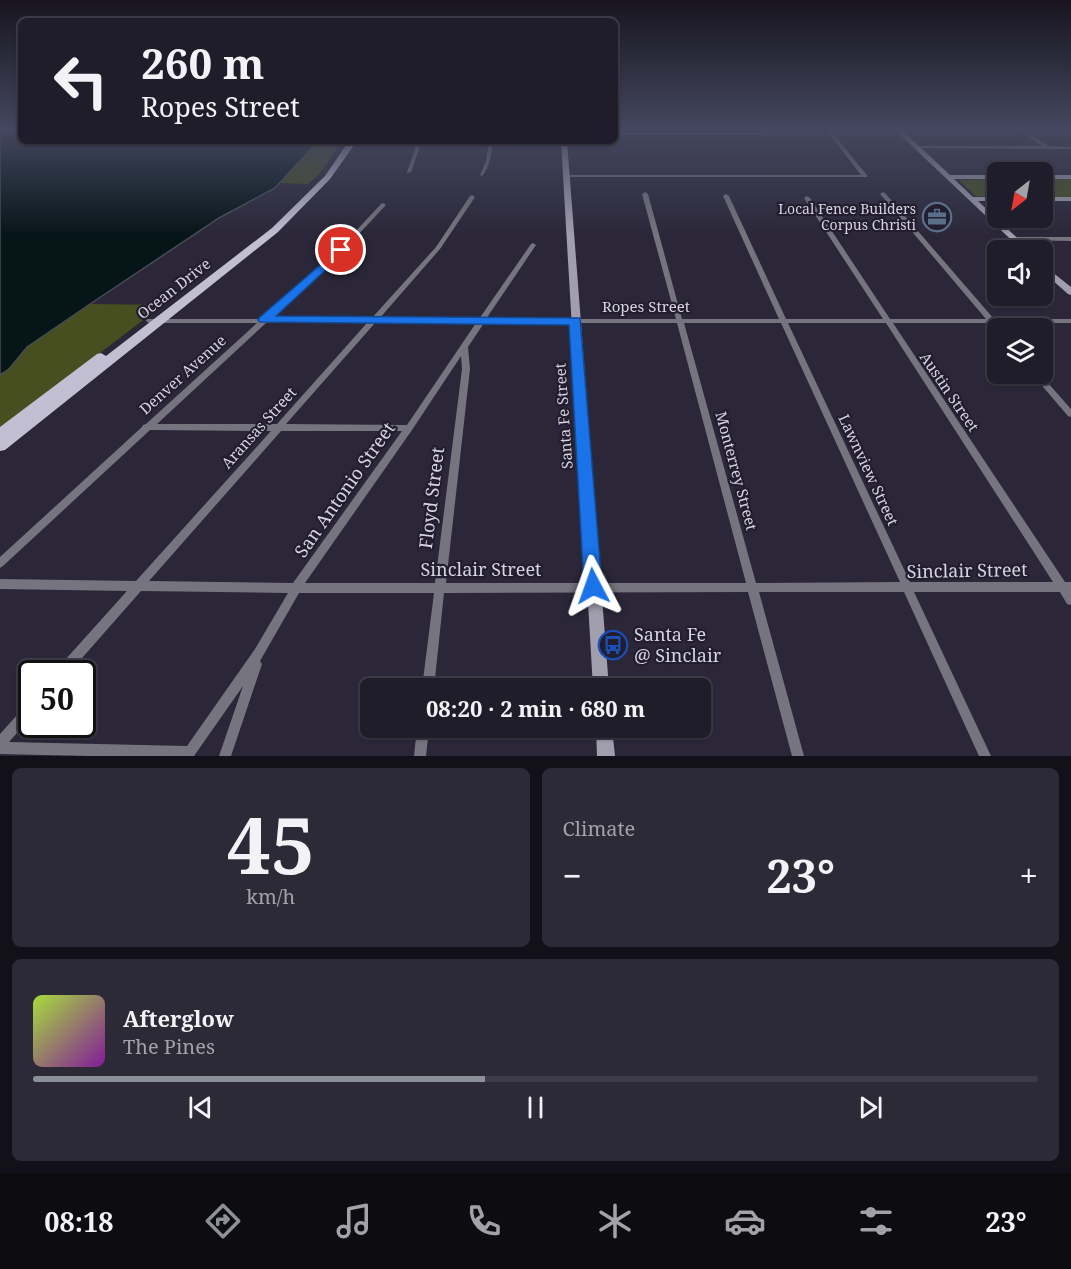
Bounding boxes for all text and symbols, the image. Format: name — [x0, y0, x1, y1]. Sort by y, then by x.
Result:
text: 260 m — [141, 34, 265, 91]
icon: left — [42, 42, 120, 120]
text: Ropes Street — [141, 88, 300, 125]
north arrow — [987, 162, 1053, 228]
map controls — [987, 162, 1053, 384]
place label: Local Fence Builders Corpus Christi — [778, 199, 917, 234]
office icon: Local Fence Builders Corpus Christi — [921, 201, 953, 233]
pin — [315, 224, 366, 275]
icon: arrive — [324, 233, 357, 266]
button: sound — [987, 240, 1053, 306]
street label: Ocean Drive — [133, 253, 214, 323]
street label: Ropes Street — [602, 296, 690, 316]
button: layers — [987, 318, 1053, 384]
street label: Denver Avenue — [135, 330, 230, 418]
street label: Austin Street — [916, 348, 984, 435]
street label: Santa Fe Street — [549, 363, 577, 470]
street label: Aransas Street — [216, 382, 300, 472]
street label: Monterrey Street — [712, 409, 762, 532]
street label: Lawnview Street — [834, 411, 903, 528]
street label: San Antonio Street — [288, 417, 400, 562]
street label: Floyd Street — [413, 446, 449, 550]
position arrow — [561, 554, 625, 618]
street label: Sinclair Street — [421, 557, 541, 581]
street label: Sinclair Street — [906, 557, 1028, 583]
place label: Santa Fe @ Sinclair — [634, 622, 722, 667]
bus stop icon: Santa Fe @ Sinclair — [597, 629, 629, 661]
speed limit sign: 50 — [18, 660, 96, 738]
text: 08:20 · 2 min · 680 m — [426, 693, 645, 723]
text: 45 — [227, 791, 315, 897]
text: Climate — [563, 815, 635, 842]
text: 23° — [766, 845, 835, 906]
text: − — [563, 853, 582, 898]
text: + — [1020, 853, 1038, 898]
text: km/h — [246, 883, 295, 910]
text: Afterglow — [123, 1003, 234, 1033]
text: The Pines — [123, 1033, 215, 1060]
icon: previous — [184, 1091, 217, 1124]
icon: pause — [519, 1091, 552, 1124]
icon: next — [854, 1091, 887, 1124]
icon: directions — [202, 1200, 244, 1242]
icon: music — [333, 1200, 375, 1242]
icon: phone — [463, 1200, 505, 1242]
icon: climate — [594, 1200, 636, 1242]
icon: car — [724, 1200, 766, 1242]
icon: filters — [855, 1200, 897, 1242]
text: 08:18 — [44, 1203, 114, 1240]
text: 23° — [985, 1203, 1027, 1240]

